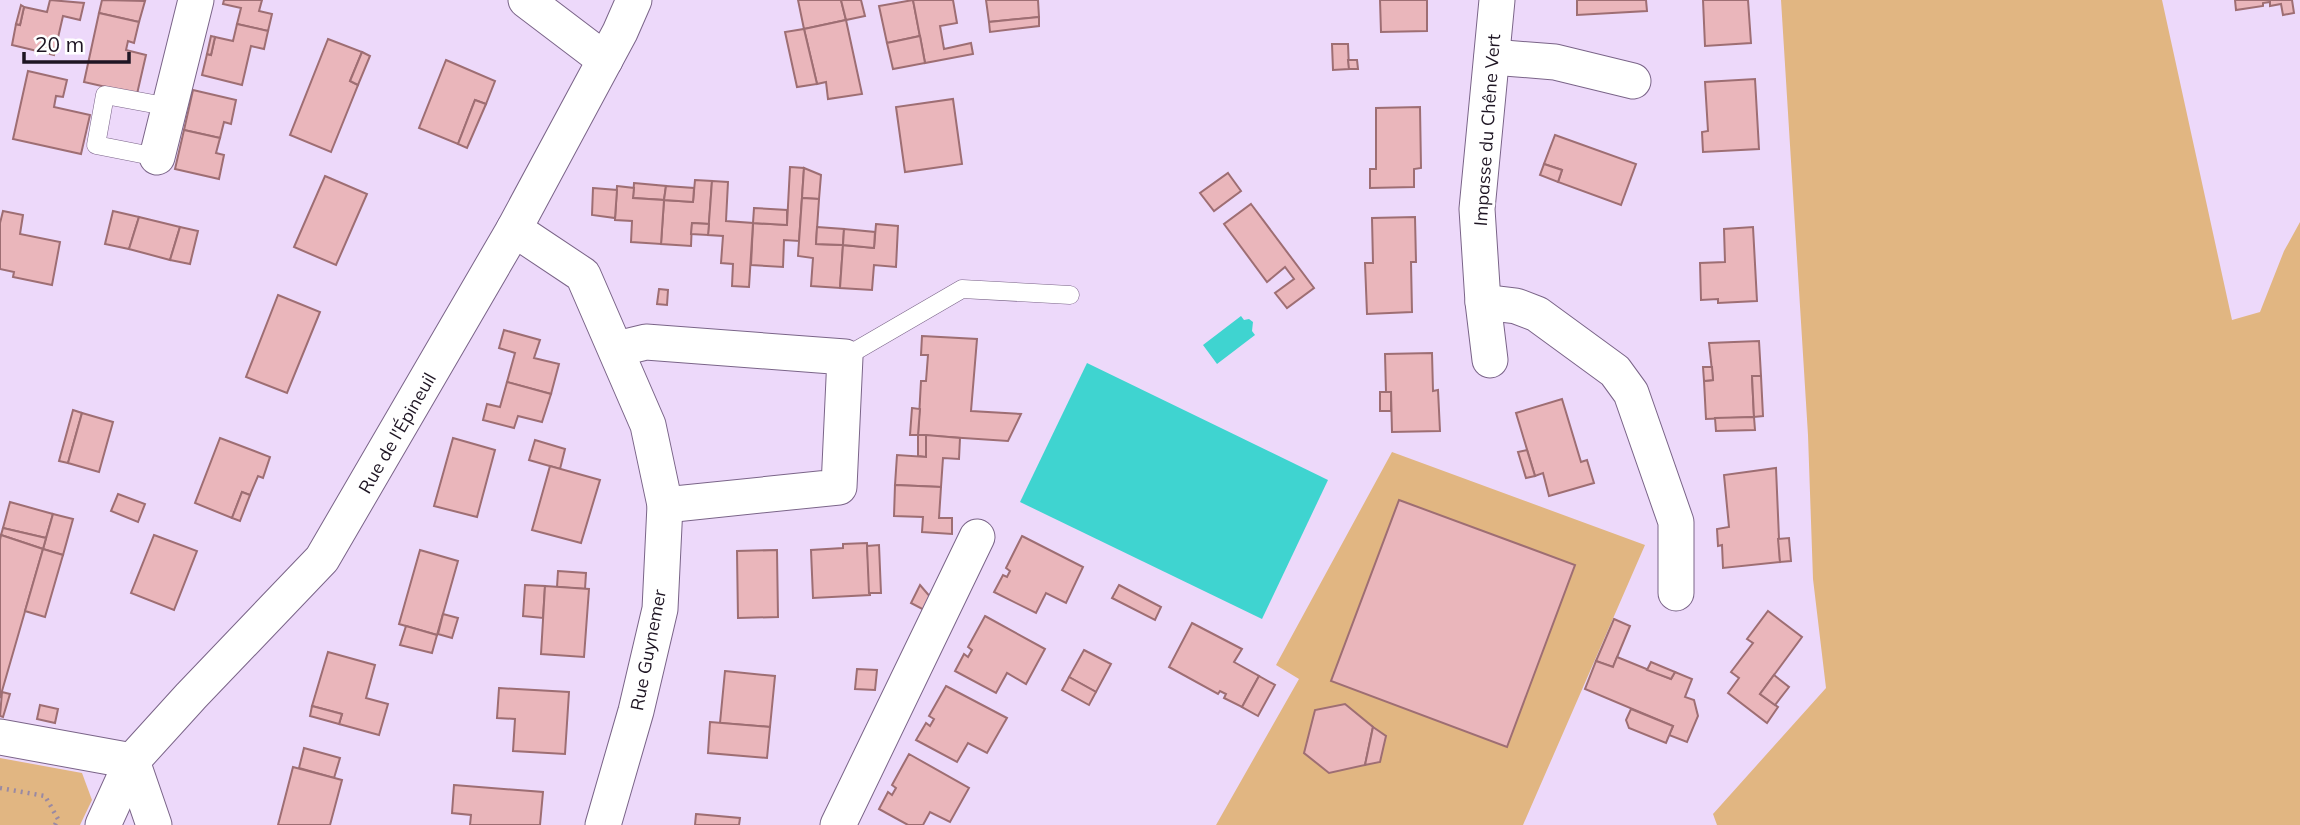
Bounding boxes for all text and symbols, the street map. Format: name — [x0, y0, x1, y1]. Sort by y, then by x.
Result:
scale bar — [24, 21, 130, 65]
text: 20 m — [35, 31, 84, 57]
street label: Impasse du Chêne Vert — [1469, 33, 1505, 227]
street label: Rue de l'Épineuil — [353, 368, 441, 498]
street label: Rue Guynemer — [625, 587, 671, 713]

